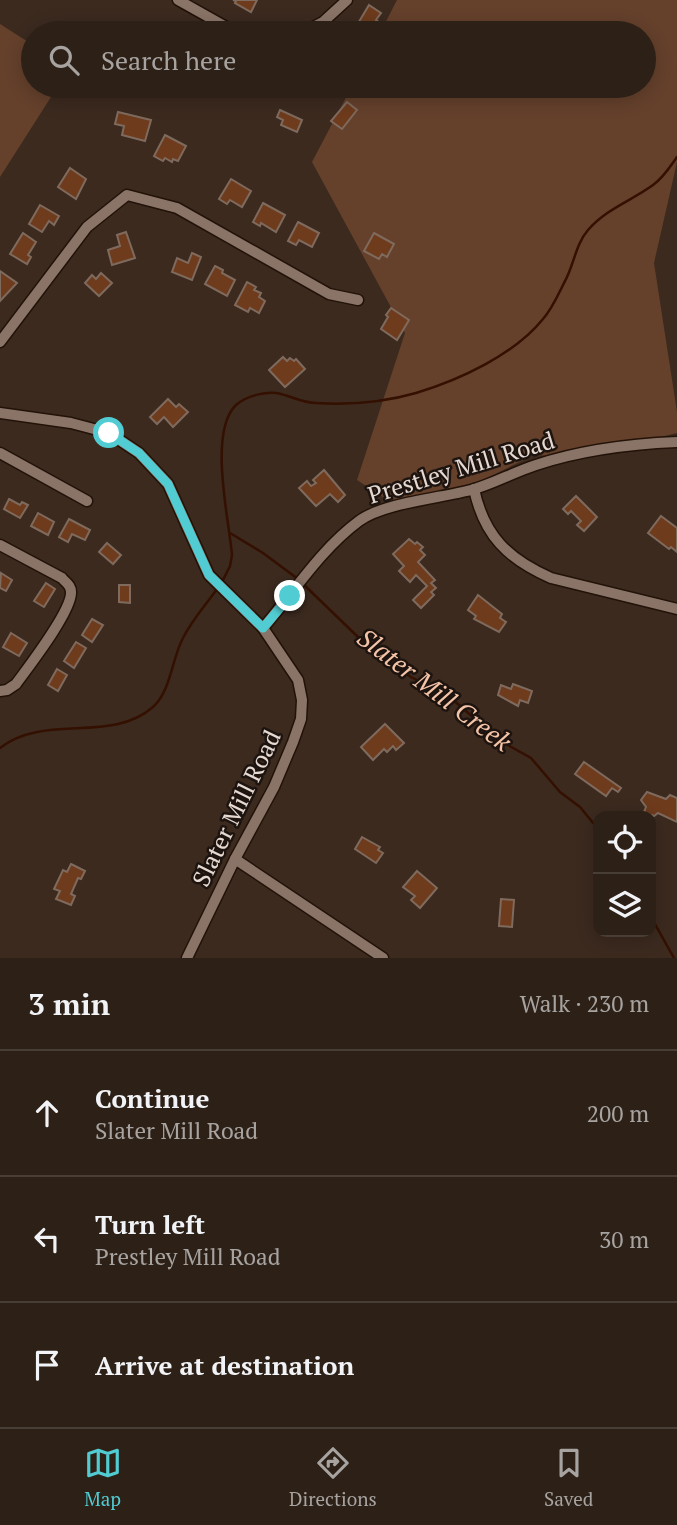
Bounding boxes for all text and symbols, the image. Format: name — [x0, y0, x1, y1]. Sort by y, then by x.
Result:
search box — [21, 21, 656, 98]
icon: search — [45, 41, 83, 79]
text: Search here — [101, 43, 236, 77]
route start — [93, 417, 124, 448]
street label: Prestley Mill Road — [364, 423, 558, 511]
route end — [274, 580, 305, 611]
water label: Slater Mill Creek — [351, 620, 519, 758]
street label: Slater Mill Road — [184, 725, 288, 891]
map controls — [593, 811, 656, 937]
button: locate — [593, 811, 656, 874]
button: layers — [593, 874, 656, 937]
text: 3 min — [28, 984, 110, 1024]
text: Walk · 230 m — [520, 988, 649, 1019]
text: Continue — [95, 1081, 209, 1115]
icon: ahead — [28, 1094, 66, 1132]
text: 200 m — [587, 1098, 649, 1129]
text: Slater Mill Road — [95, 1115, 258, 1146]
text: Turn left — [95, 1207, 205, 1241]
icon: left — [28, 1220, 66, 1258]
text: 30 m — [599, 1224, 649, 1255]
text: Prestley Mill Road — [95, 1241, 280, 1272]
icon: arrive — [28, 1346, 66, 1384]
text: Arrive at destination — [95, 1348, 354, 1382]
tab: Map — [84, 1444, 122, 1511]
tab: Directions — [289, 1444, 377, 1511]
tab: Saved — [544, 1444, 593, 1511]

